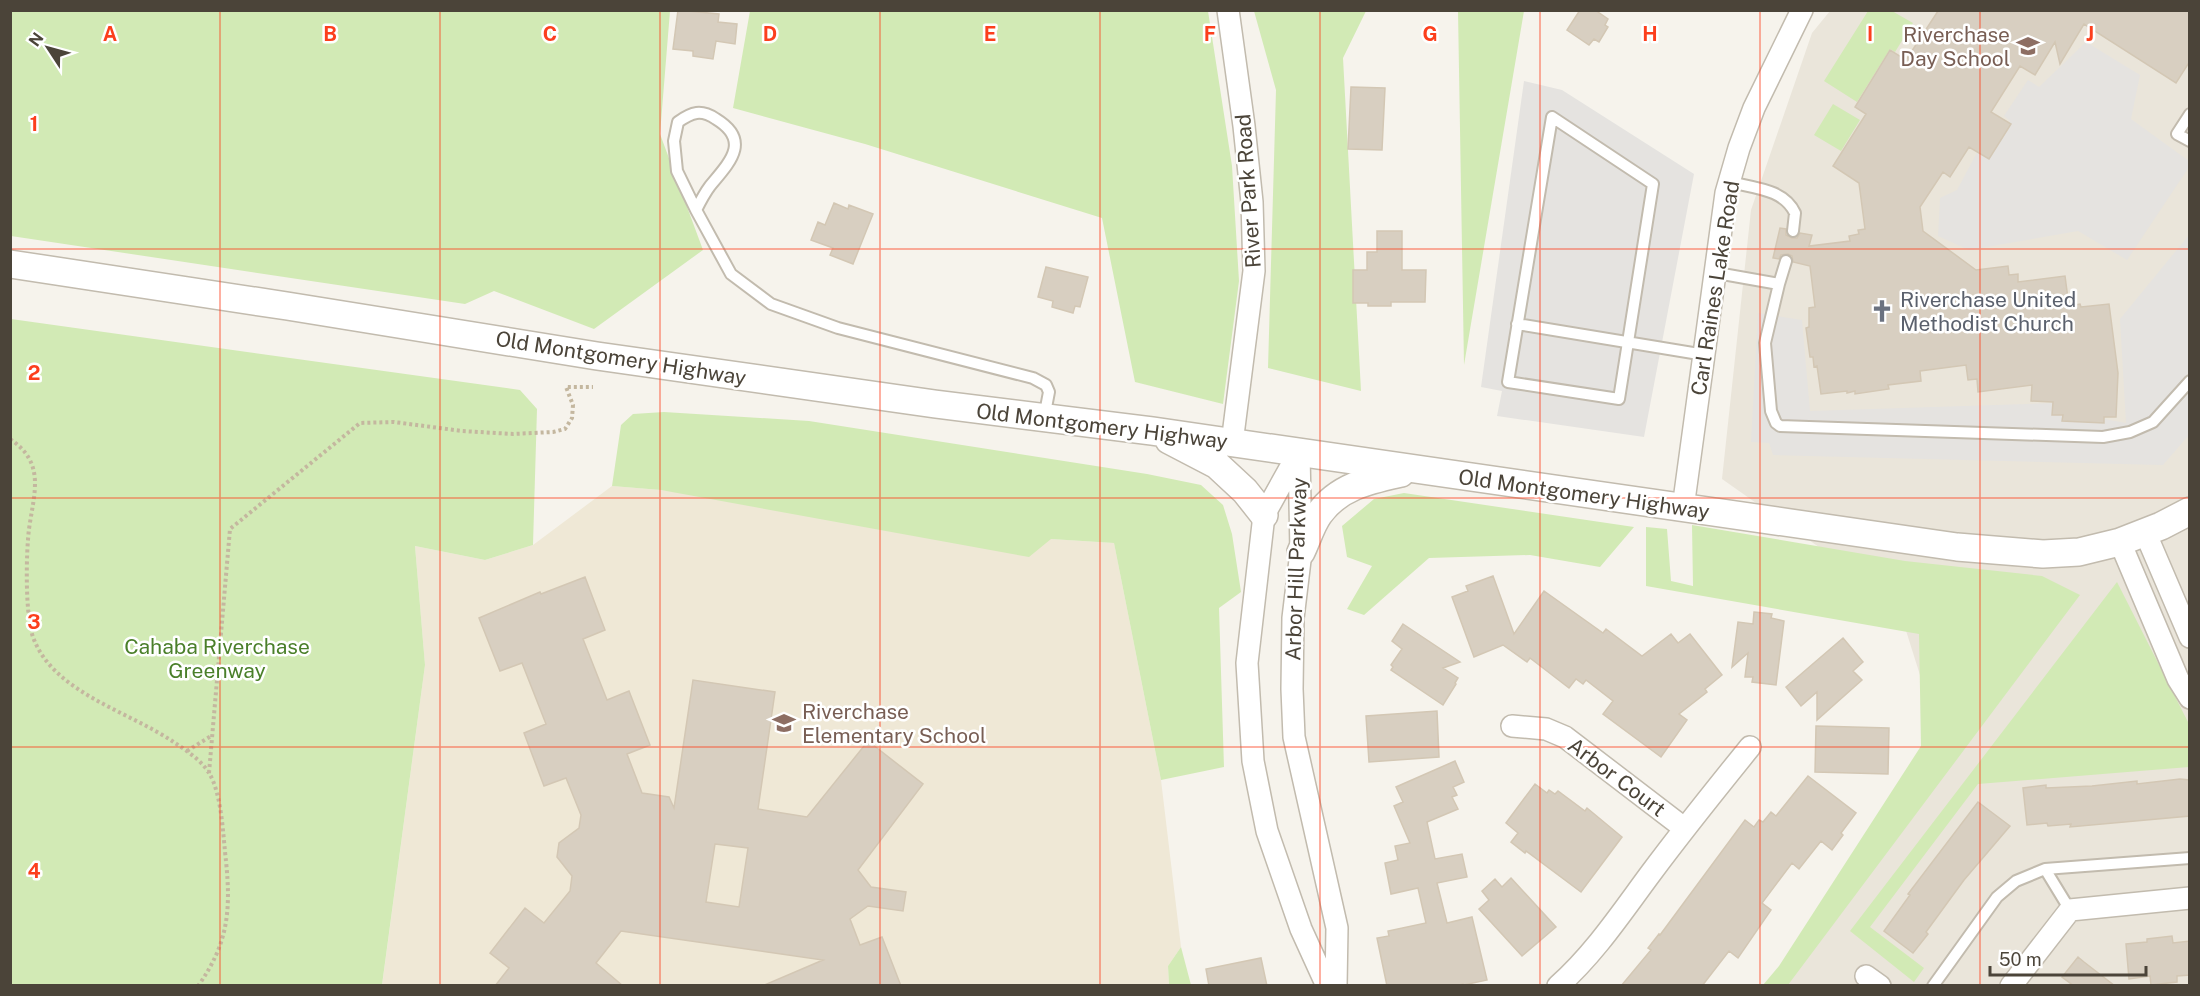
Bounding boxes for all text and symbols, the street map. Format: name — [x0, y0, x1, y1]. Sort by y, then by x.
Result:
north arrow — [18, 18, 78, 78]
text: A — [103, 22, 117, 46]
text: B — [323, 22, 337, 46]
text: C — [543, 22, 557, 46]
text: D — [763, 22, 777, 46]
text: E — [984, 22, 996, 46]
text: F — [1204, 22, 1216, 46]
text: G — [1422, 22, 1438, 46]
text: H — [1642, 22, 1658, 46]
text: I — [1867, 22, 1873, 46]
place label: Riverchase Day School — [1900, 22, 2010, 71]
text: J — [2086, 22, 2094, 46]
text: N — [25, 29, 48, 50]
school or university icon: Riverchase Day School — [2015, 33, 2041, 59]
text: 1 — [30, 112, 38, 136]
street label: River Park Road — [1230, 113, 1266, 269]
street label: Carl Raines Lake Road — [1686, 179, 1744, 397]
place label: Riverchase United Methodist Church — [1900, 287, 2076, 336]
church icon: Riverchase United Methodist Church — [1869, 298, 1895, 324]
street label: Old Montgomery Highway — [494, 326, 748, 390]
text: 2 — [28, 361, 40, 385]
street label: Old Montgomery Highway — [975, 398, 1229, 454]
street label: Old Montgomery Highway — [1457, 464, 1711, 524]
street label: Arbor Hill Parkway — [1280, 477, 1312, 661]
text: 3 — [27, 610, 41, 634]
park label: Cahaba Riverchase Greenway — [124, 634, 310, 683]
place label: Riverchase Elementary School — [802, 699, 986, 748]
school or university icon: Riverchase Elementary School — [771, 710, 797, 736]
street label: Arbor Court — [1563, 732, 1671, 822]
text: 4 — [27, 859, 41, 883]
scale bar — [1990, 939, 2146, 977]
text: 50 m — [1999, 949, 2042, 970]

